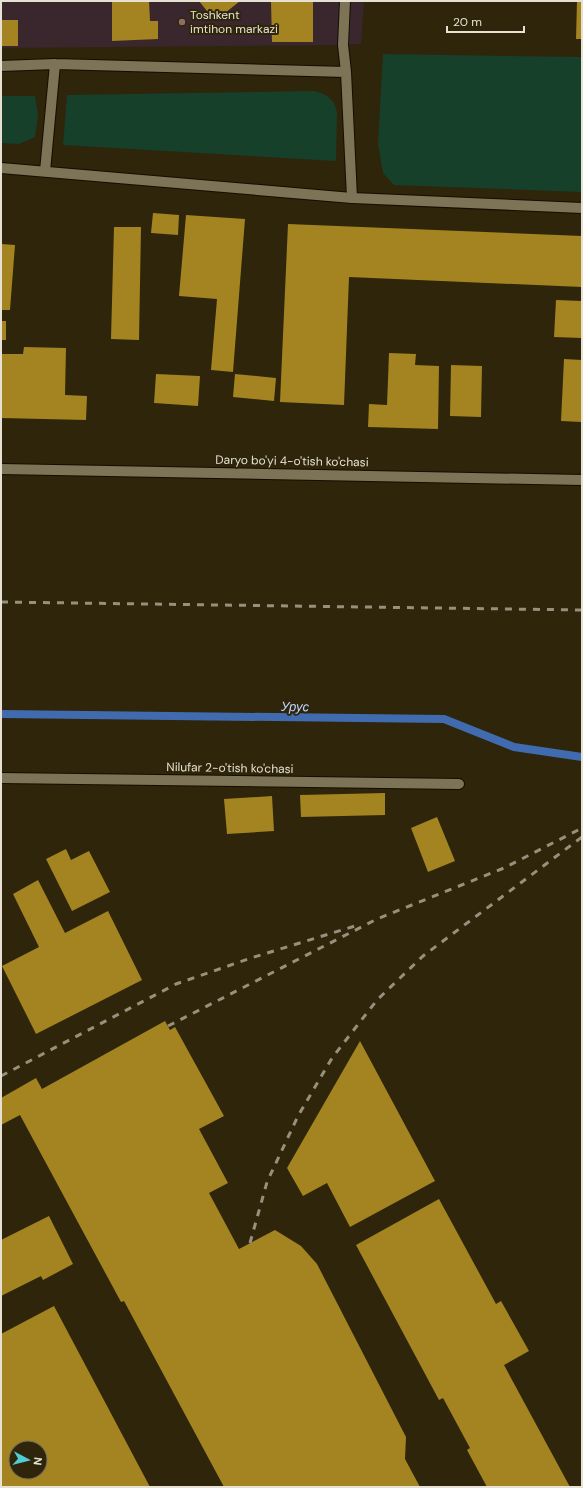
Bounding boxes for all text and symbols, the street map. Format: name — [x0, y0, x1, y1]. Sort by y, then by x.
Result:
place label: Toshkent imtihon markazi — [190, 7, 278, 37]
scale bar — [447, 8, 524, 34]
text: 20 m — [453, 14, 482, 30]
marker: Toshkent imtihon markazi — [177, 17, 187, 27]
street label: Daryo bo'yi 4-o'tish ko'chasi — [215, 452, 369, 470]
water label: Урус — [280, 698, 310, 715]
street label: Nilufar 2-o'tish ko'chasi — [166, 759, 294, 777]
north arrow — [8, 1440, 48, 1480]
text: N — [30, 1456, 45, 1466]

